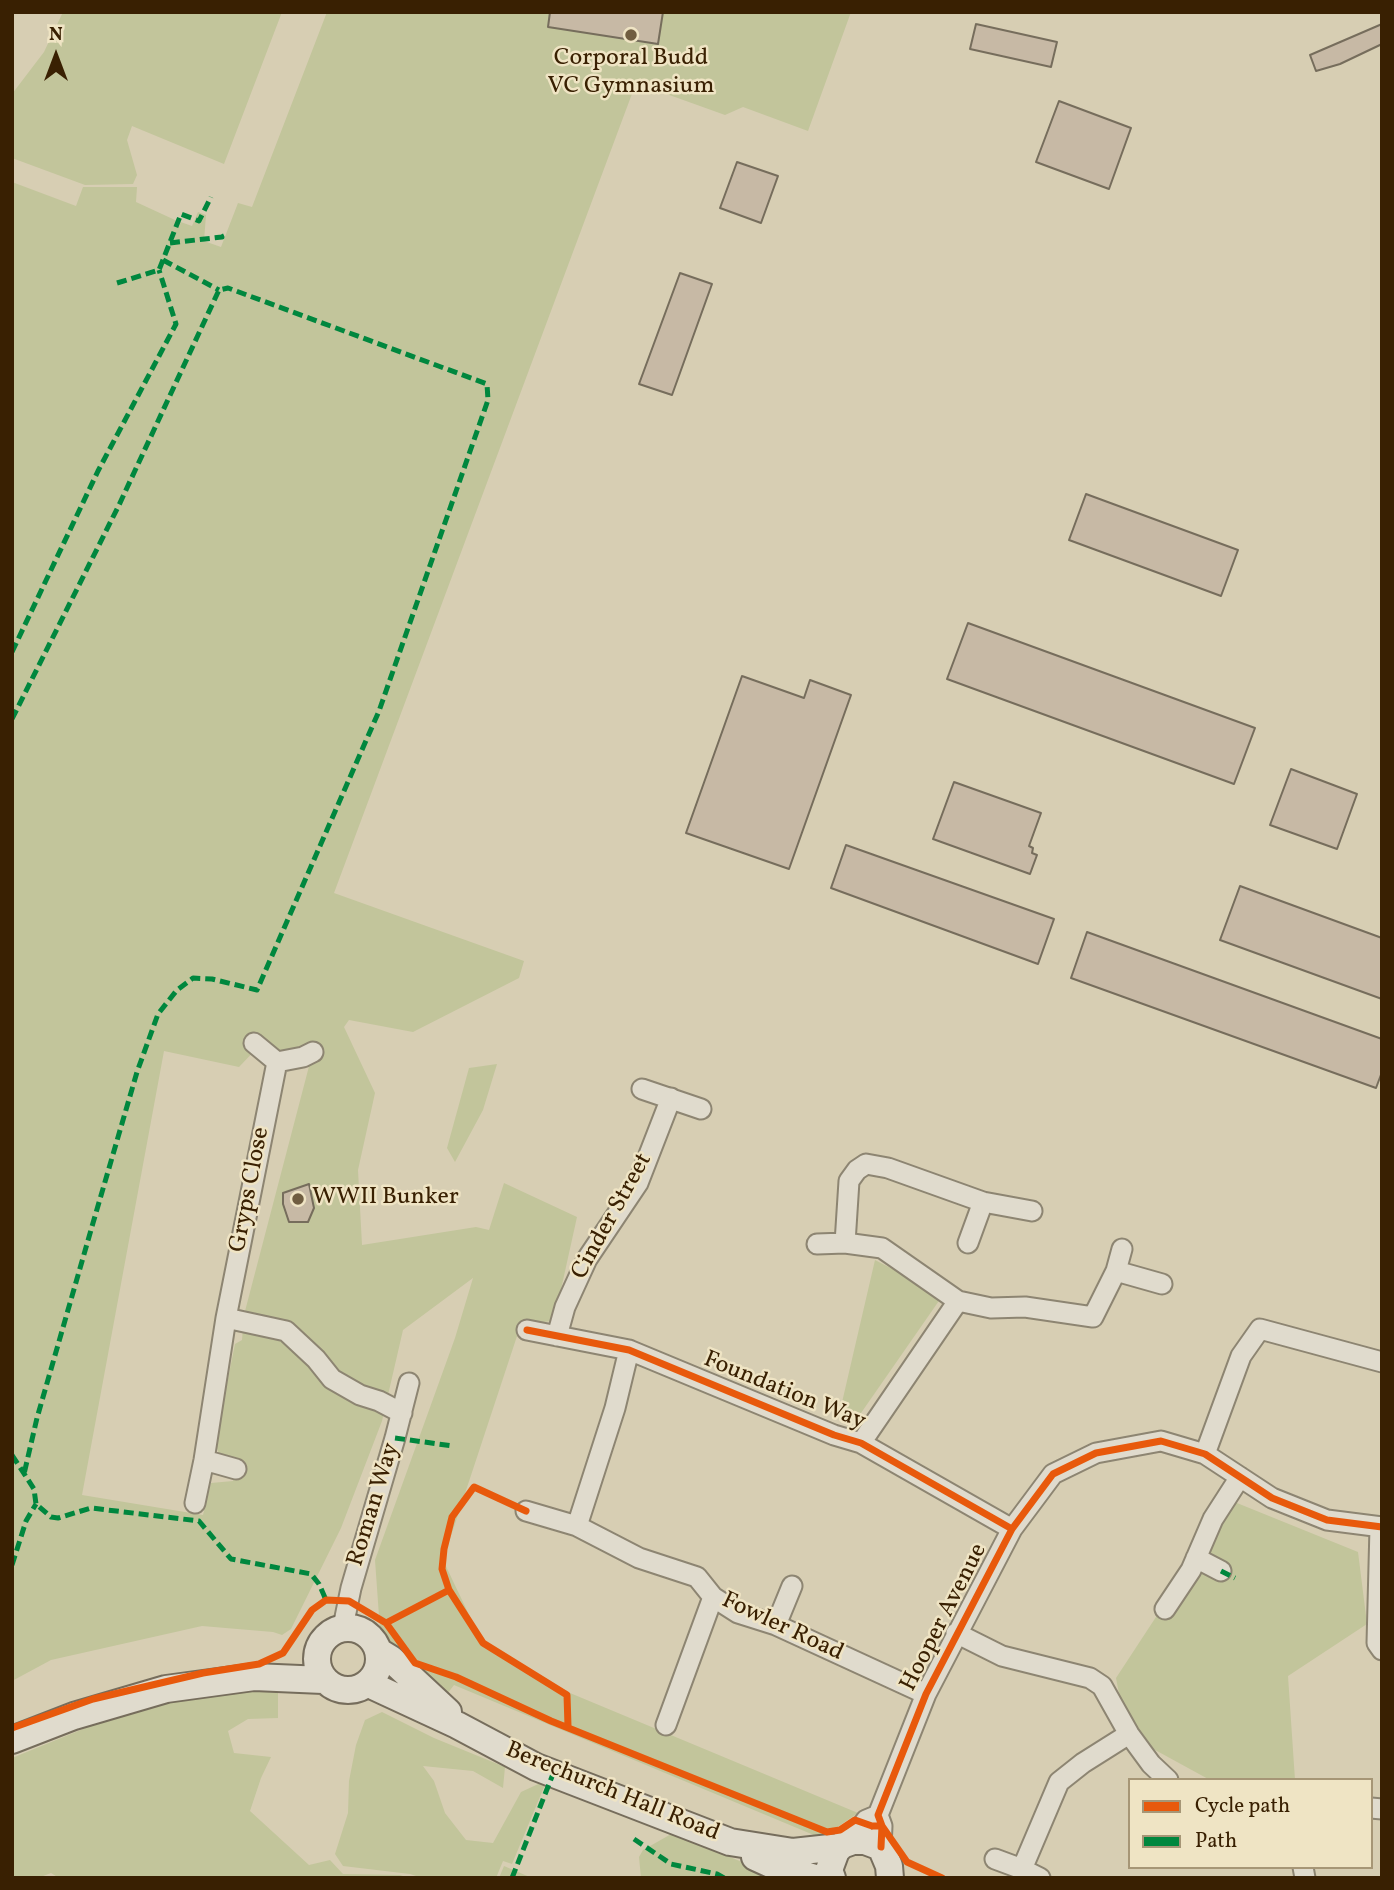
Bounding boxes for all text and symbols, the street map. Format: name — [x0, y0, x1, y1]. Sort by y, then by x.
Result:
north arrow — [21, 21, 91, 91]
text: N — [49, 22, 63, 48]
marker: Corporal Budd VC Gymnasium — [623, 27, 639, 43]
place label: Corporal Budd VC Gymnasium — [548, 46, 714, 102]
street label: Gryps Close — [225, 1125, 277, 1255]
street label: Cinder Street — [566, 1149, 660, 1285]
place label: WWII Bunker — [312, 1185, 459, 1213]
marker: WWII Bunker — [290, 1191, 306, 1207]
street label: Foundation Way — [699, 1346, 869, 1438]
street label: Roman Way — [343, 1440, 407, 1570]
street label: Hooper Avenue — [895, 1539, 995, 1697]
street label: Fowler Road — [717, 1587, 847, 1669]
street label: Berechurch Hall Road — [501, 1737, 723, 1849]
legend — [1128, 1778, 1373, 1869]
text: Cycle path — [1195, 1792, 1290, 1821]
text: Path — [1195, 1827, 1237, 1856]

